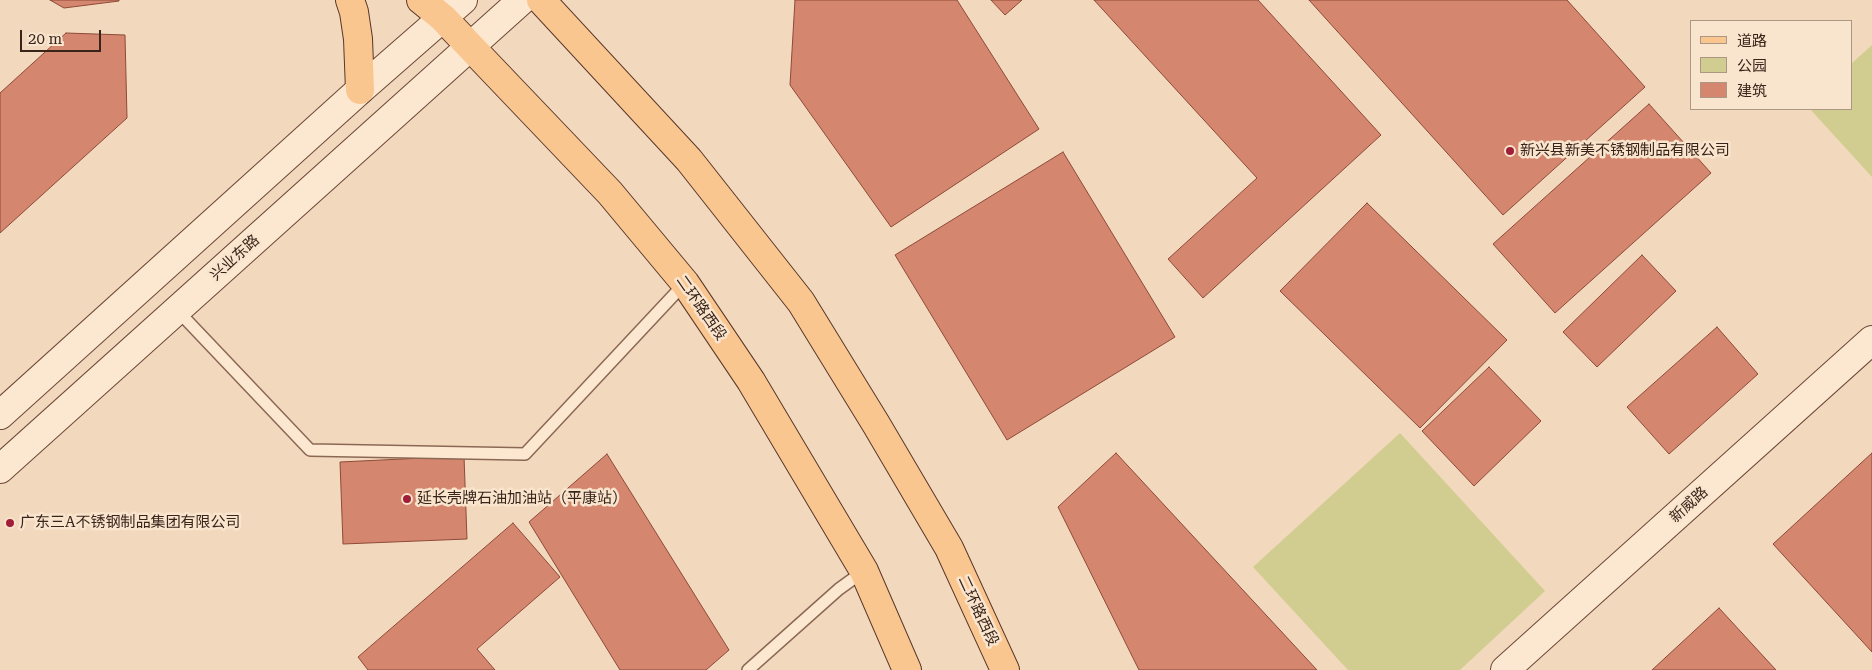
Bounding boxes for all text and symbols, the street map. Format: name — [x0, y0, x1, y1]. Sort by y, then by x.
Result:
scale bar — [22, 20, 104, 52]
legend — [1690, 20, 1852, 110]
text: 20 m — [28, 30, 62, 48]
text: 道路 — [1737, 32, 1767, 50]
text: 公园 — [1737, 57, 1767, 75]
text: 建筑 — [1737, 82, 1767, 100]
place label: 新兴县新美不锈钢制品有限公司 — [1520, 142, 1730, 160]
marker: 新兴县新美不锈钢制品有限公司 — [1504, 145, 1516, 157]
street label: 兴业东路 — [207, 231, 263, 285]
street label: 二环路西段 — [672, 272, 730, 344]
street label: 新威路 — [1666, 483, 1712, 527]
place label: 延长壳牌石油加油站（平康站） — [417, 490, 627, 508]
marker: 延长壳牌石油加油站（平康站） — [401, 493, 413, 505]
place label: 广东三A不锈钢制品集团有限公司 — [20, 514, 240, 532]
marker: 广东三A不锈钢制品集团有限公司 — [4, 517, 16, 529]
street label: 二环路西段 — [954, 573, 1002, 649]

